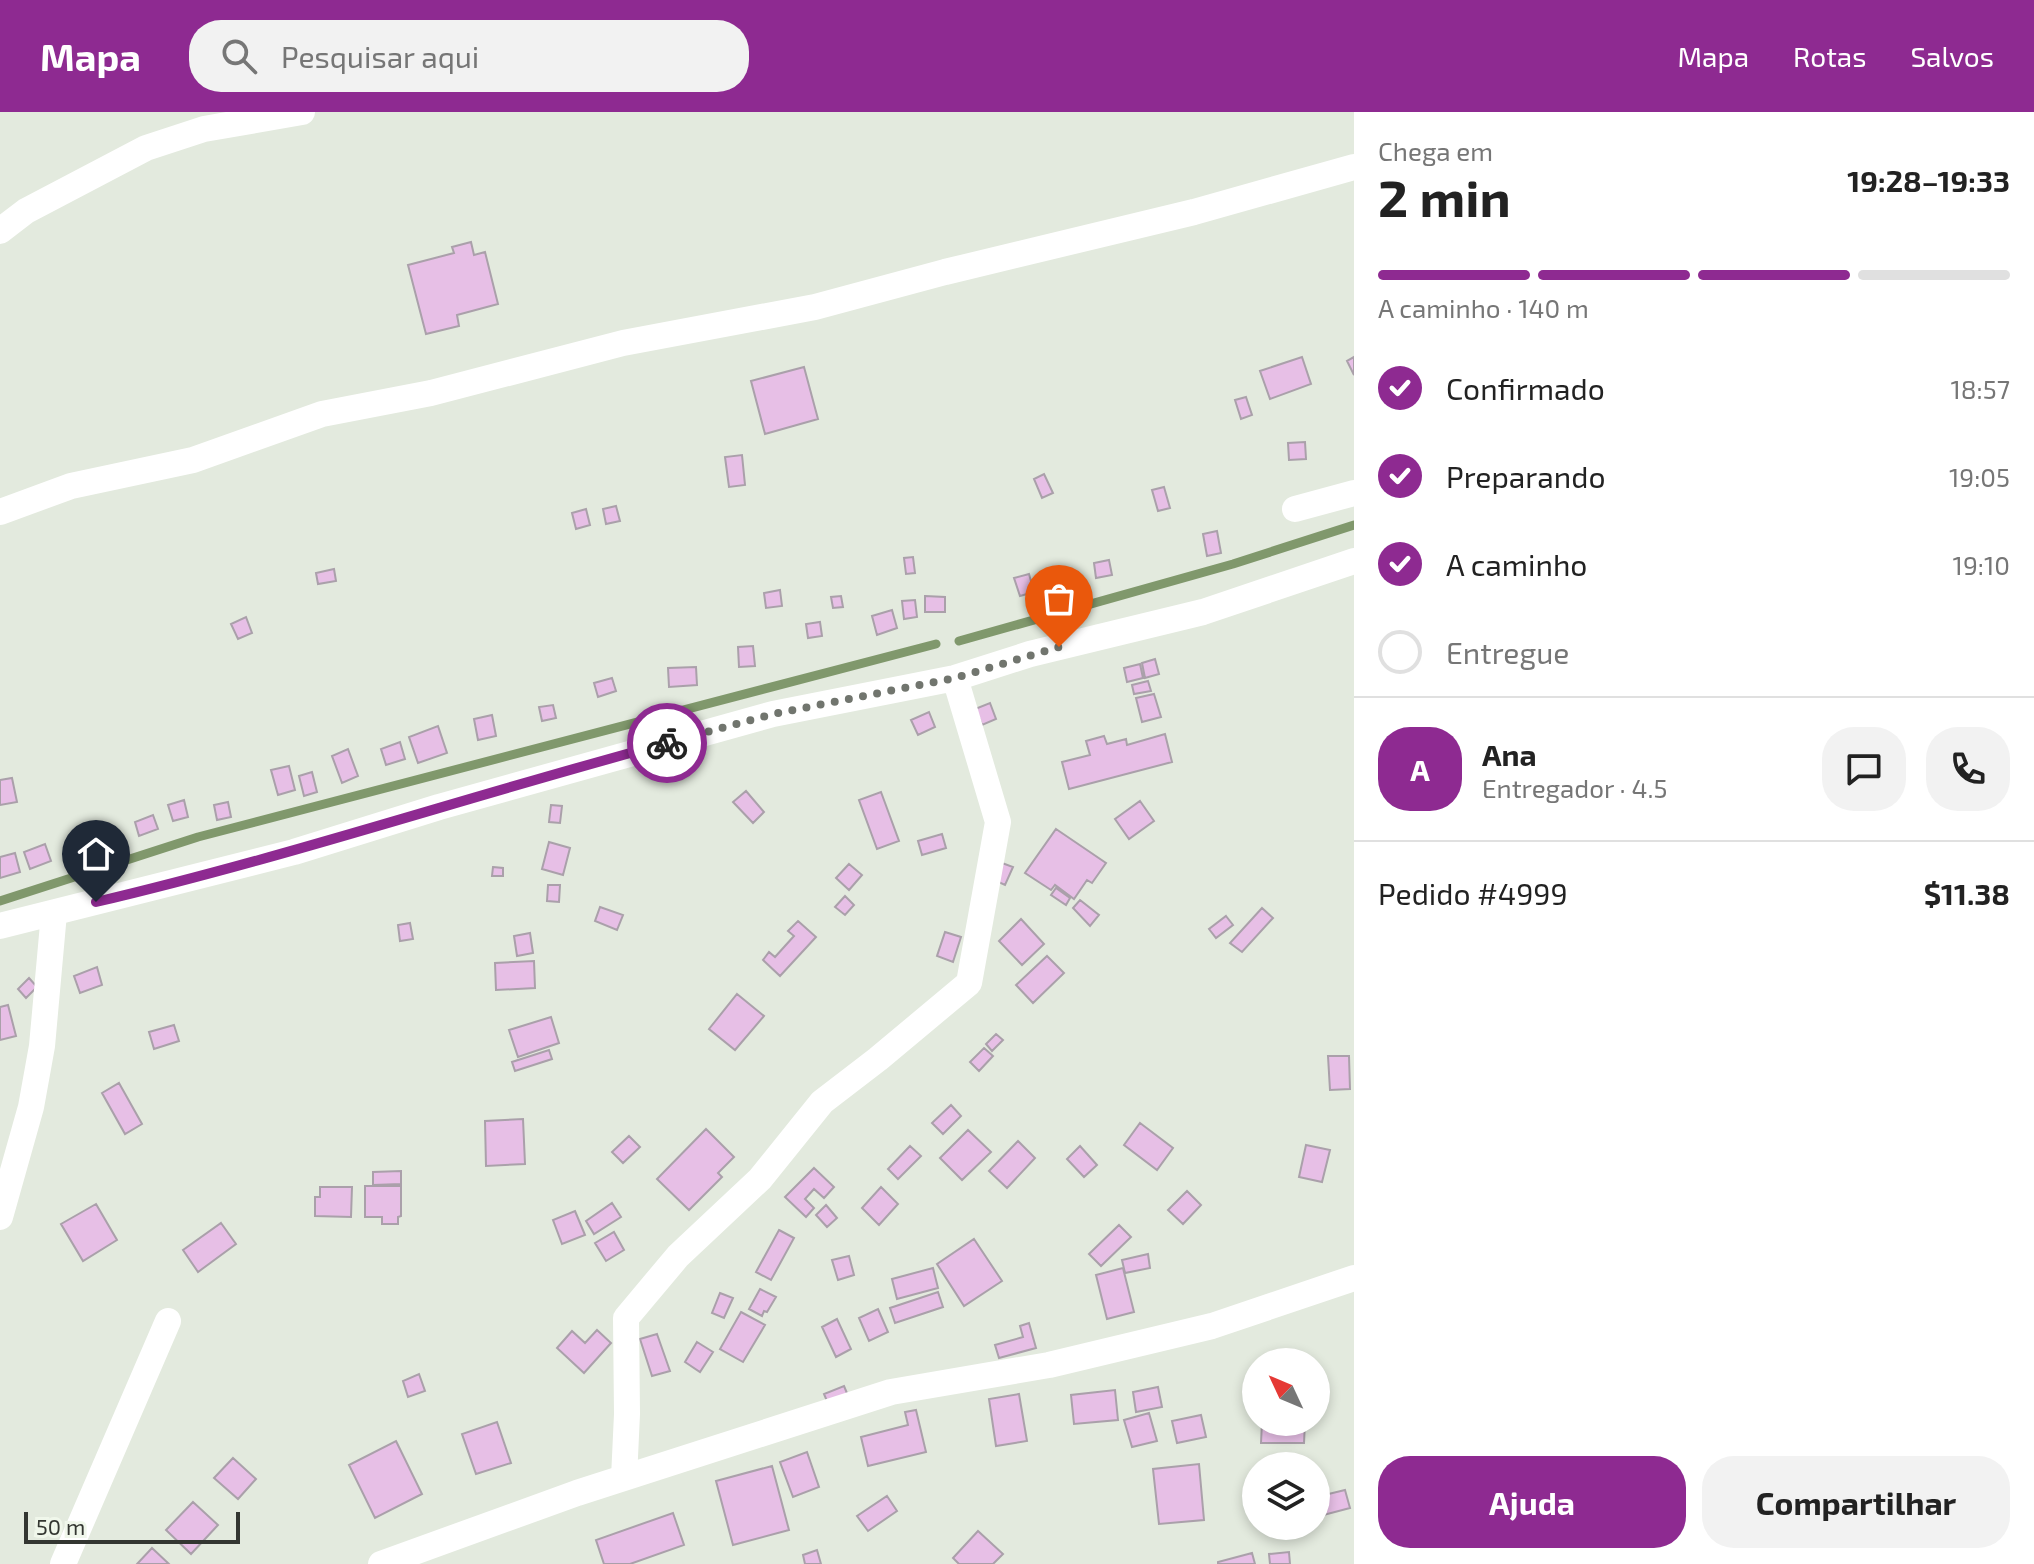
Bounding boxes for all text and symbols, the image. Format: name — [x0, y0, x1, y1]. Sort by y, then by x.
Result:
search box — [189, 20, 749, 92]
text: Mapa — [40, 33, 141, 79]
icon: search — [217, 34, 261, 78]
text: Pesquisar aqui — [281, 38, 479, 74]
text: Mapa — [1678, 39, 1749, 73]
text: Rotas — [1793, 39, 1866, 73]
text: Salvos — [1910, 39, 1994, 73]
text: Chega em — [1378, 135, 1493, 166]
text: 19:28–19:33 — [1847, 162, 2010, 198]
text: 2 min — [1378, 165, 1511, 227]
text: A caminho · 140 m — [1378, 292, 1589, 323]
icon: check — [1378, 366, 1422, 410]
text: Confirmado — [1446, 370, 1605, 406]
text: 18:57 — [1950, 373, 2010, 404]
icon: check — [1378, 454, 1422, 498]
text: Preparando — [1446, 458, 1605, 494]
text: 19:05 — [1949, 461, 2010, 492]
icon: check — [1378, 542, 1422, 586]
text: A caminho — [1446, 546, 1587, 582]
text: 19:10 — [1953, 549, 2010, 580]
pin — [1025, 565, 1093, 647]
icon: bag — [1037, 577, 1081, 621]
text: Entregue — [1446, 634, 1569, 670]
courier — [627, 703, 707, 783]
icon: bike — [645, 721, 689, 765]
button: chat — [1822, 727, 1906, 811]
button: phone — [1926, 727, 2010, 811]
text: Ana — [1482, 736, 1537, 772]
text: A — [1410, 751, 1430, 787]
text: Entregador · 4.5 — [1482, 772, 1667, 803]
pin — [62, 820, 130, 902]
icon: home — [74, 832, 118, 876]
text: Pedido #4999 — [1378, 875, 1568, 911]
text: $11.38 — [1924, 875, 2010, 911]
north arrow — [1242, 1348, 1330, 1436]
map controls — [1242, 1348, 1330, 1540]
button: layers — [1242, 1452, 1330, 1540]
button: Ajuda — [1378, 1456, 1686, 1548]
button: Compartilhar — [1702, 1456, 2010, 1548]
scale bar — [24, 1508, 240, 1544]
text: 50 m — [36, 1513, 85, 1539]

